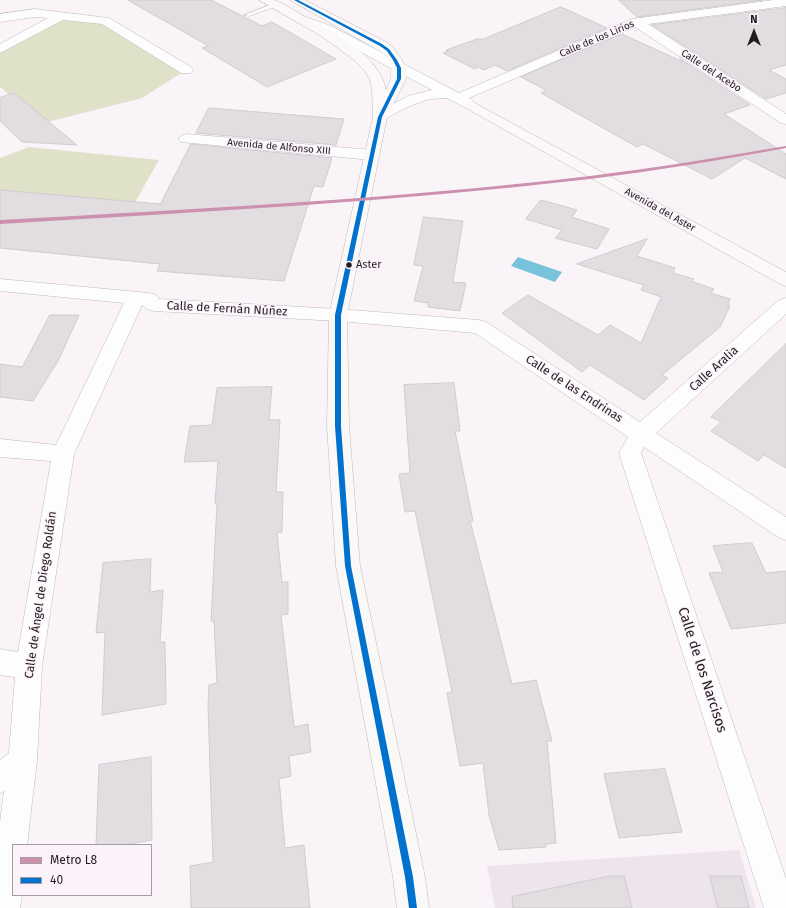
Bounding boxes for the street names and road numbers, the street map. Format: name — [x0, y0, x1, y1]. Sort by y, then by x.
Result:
street label: Calle de los Lirios — [558, 18, 636, 60]
street label: Calle del Acebo — [679, 47, 743, 95]
street label: Avenida de Alfonso XIII — [227, 136, 331, 158]
street label: Avenida del Aster — [623, 186, 697, 234]
street label: Calle de Fernán Núñez — [166, 299, 288, 319]
street label: Calle Aralia — [687, 343, 741, 395]
street label: Calle de las Endrinas — [523, 352, 625, 426]
street label: Calle de Ángel de Diego Roldán — [22, 510, 60, 680]
street label: Calle de los Narcisos — [674, 605, 730, 735]

